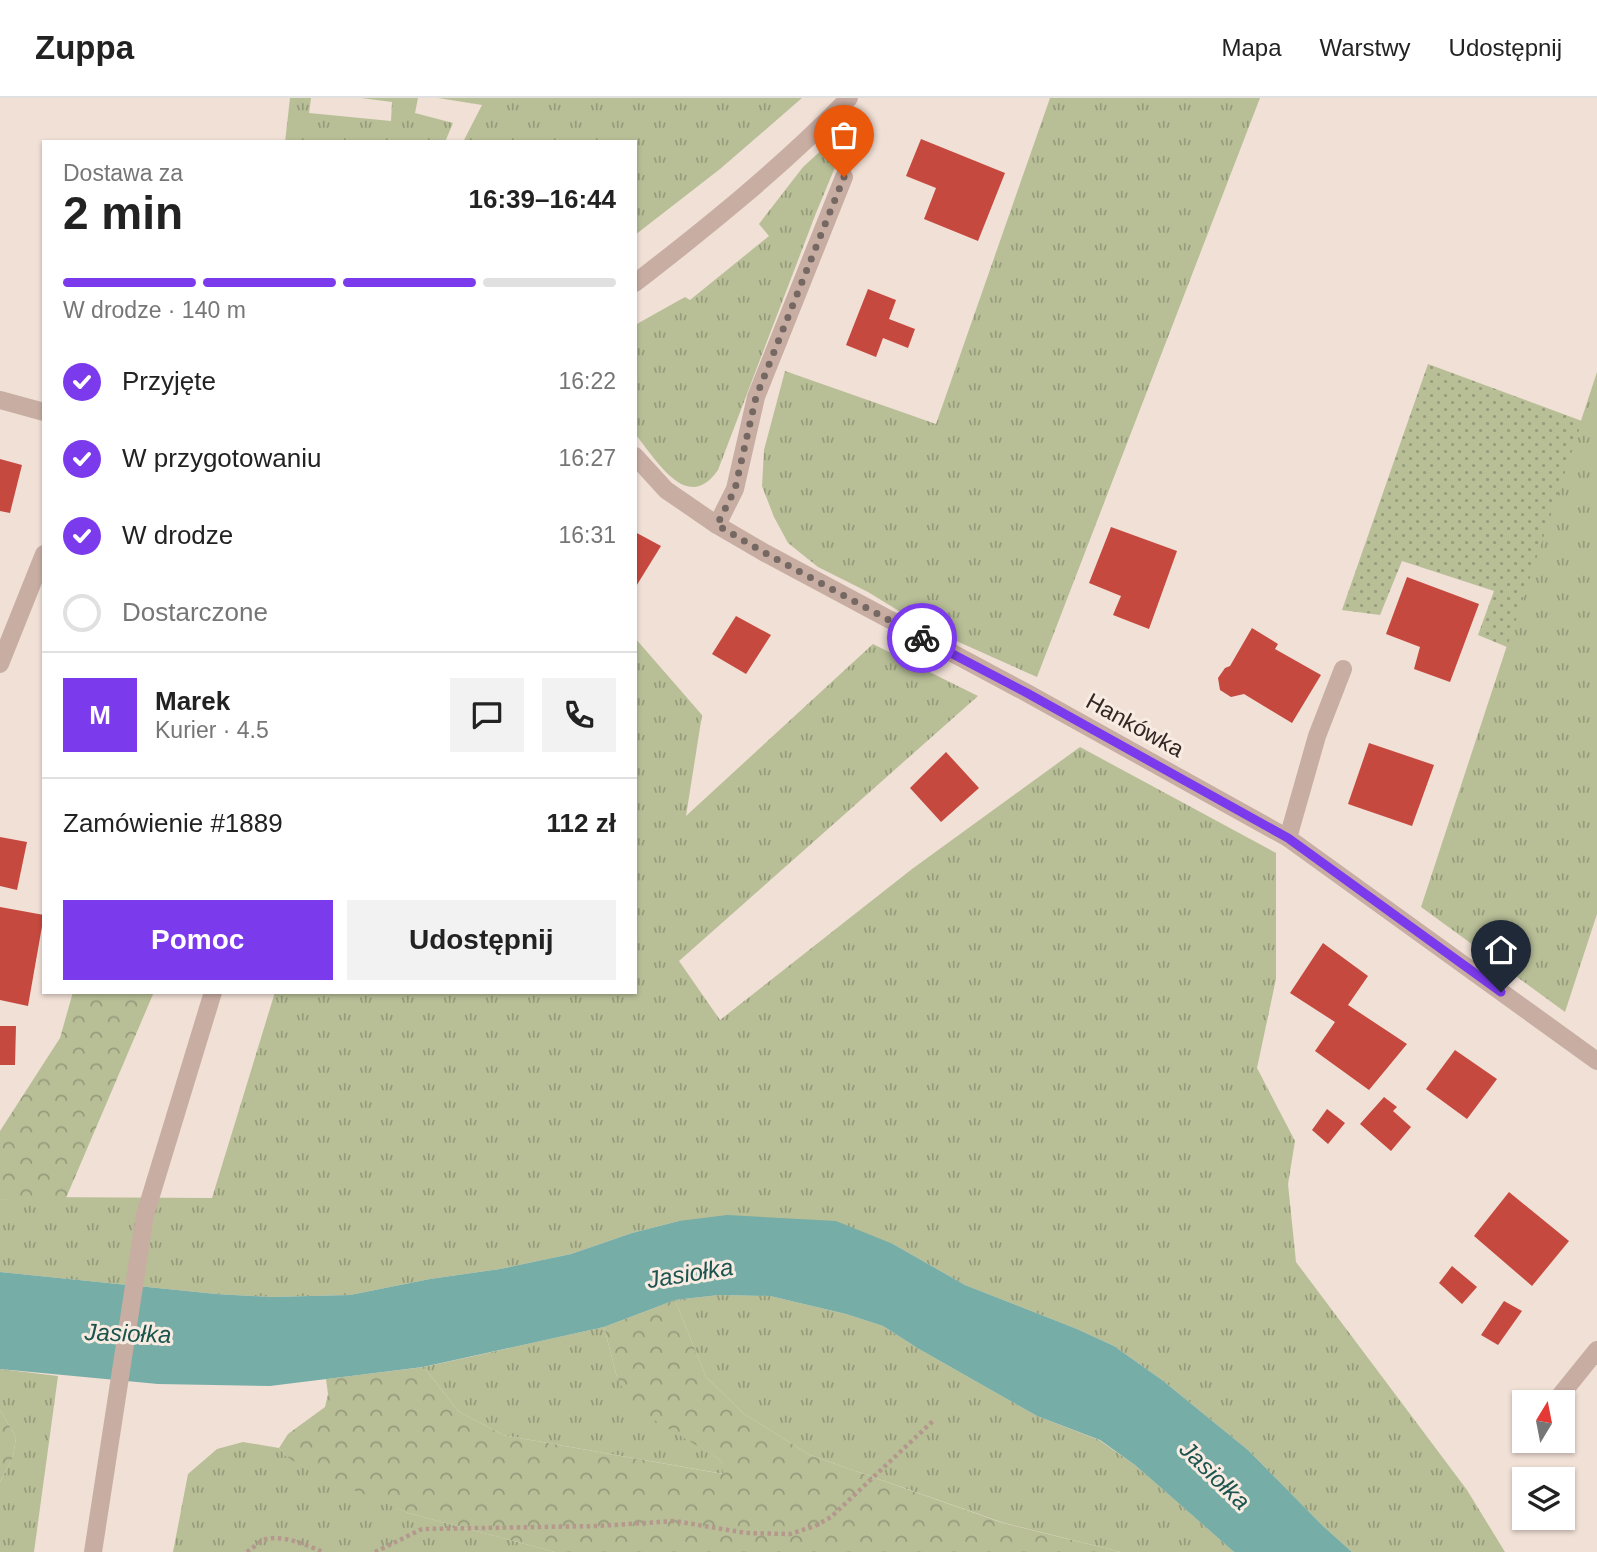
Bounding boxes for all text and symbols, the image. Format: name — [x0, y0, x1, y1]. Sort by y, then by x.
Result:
text: Zuppa — [35, 29, 134, 66]
text: Mapa — [1221, 34, 1281, 61]
text: Warstwy — [1319, 34, 1411, 61]
text: Udostępnij — [1449, 34, 1562, 61]
pin — [814, 105, 874, 177]
icon: bag — [825, 116, 863, 154]
text: Dostawa za — [63, 160, 183, 186]
text: 16:39–16:44 — [469, 184, 616, 214]
text: 2 min — [63, 187, 183, 239]
text: W drodze · 140 m — [63, 297, 246, 323]
icon: check — [63, 363, 101, 401]
text: Przyjęte — [122, 366, 216, 396]
text: 16:22 — [558, 368, 616, 394]
icon: check — [63, 440, 101, 478]
text: W przygotowaniu — [122, 443, 321, 473]
text: 16:27 — [558, 445, 616, 471]
icon: check — [63, 517, 101, 555]
text: W drodze — [122, 520, 233, 550]
text: 16:31 — [558, 522, 616, 548]
text: Dostarczone — [122, 597, 268, 627]
courier — [887, 603, 957, 673]
icon: bike — [903, 619, 941, 657]
button: chat — [450, 678, 524, 752]
button: phone — [542, 678, 616, 752]
text: Marek — [155, 686, 230, 716]
street label: Hankówka — [1082, 688, 1188, 763]
text: M — [89, 700, 111, 730]
text: Kurier · 4.5 — [155, 717, 269, 743]
text: Zamówienie #1889 — [63, 808, 283, 838]
text: 112 zł — [547, 808, 616, 838]
button: Pomoc — [63, 900, 333, 980]
button: Udostępnij — [347, 900, 616, 980]
pin — [1471, 920, 1531, 992]
icon: home — [1482, 931, 1520, 969]
water label: Jasiołka — [644, 1253, 735, 1293]
water label: Jasiołka — [83, 1318, 172, 1348]
north arrow — [1512, 1390, 1575, 1452]
map controls — [1512, 1390, 1575, 1530]
water label: Jasiołka — [1174, 1434, 1256, 1515]
button: layers — [1512, 1467, 1575, 1530]

